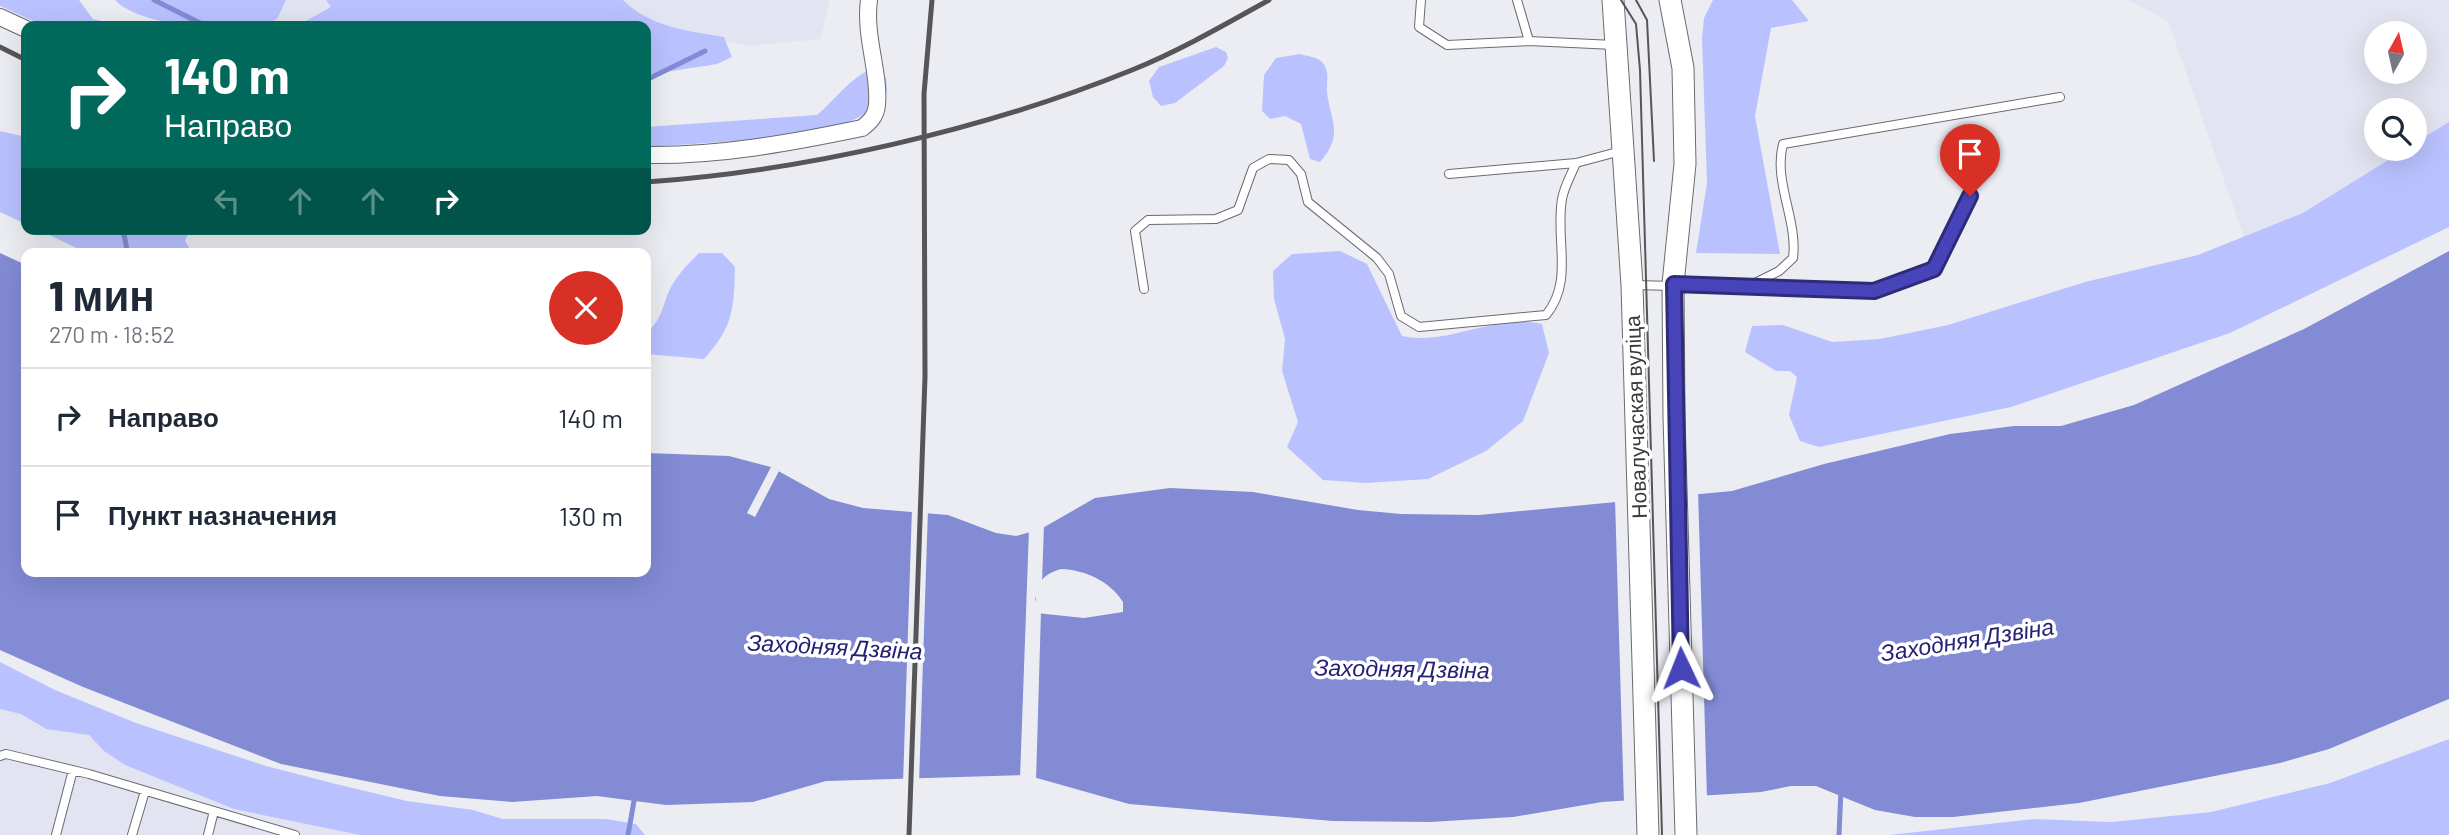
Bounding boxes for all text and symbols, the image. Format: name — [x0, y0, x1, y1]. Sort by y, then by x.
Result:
north arrow — [2364, 21, 2427, 84]
map controls — [2364, 21, 2427, 161]
text: 140 m — [164, 45, 290, 104]
icon: right — [49, 49, 140, 140]
button: search — [2364, 98, 2427, 161]
text: Направо — [164, 105, 292, 143]
pin — [1940, 124, 2000, 196]
icon: arrive — [1951, 135, 1989, 173]
icon: left — [208, 182, 246, 220]
icon: ahead — [281, 182, 319, 220]
icon: ahead — [354, 182, 392, 220]
icon: right — [427, 182, 465, 220]
text: 1 мин — [49, 269, 155, 319]
button: close — [549, 271, 623, 345]
street label: Новалучаская вуліца — [1619, 315, 1651, 519]
text: 270 m · 18:52 — [49, 320, 175, 348]
icon: right — [49, 398, 87, 436]
text: Направо — [108, 401, 219, 432]
text: 140 m — [558, 402, 623, 433]
icon: arrive — [49, 496, 87, 534]
text: Пункт назначения — [108, 499, 337, 530]
text: 130 m — [559, 500, 623, 531]
water label: Заходняя Дзвіна — [1878, 611, 2056, 667]
water label: Заходняя Дзвіна — [747, 627, 923, 665]
position arrow — [1644, 631, 1718, 705]
water label: Заходняя Дзвіна — [1314, 652, 1490, 684]

